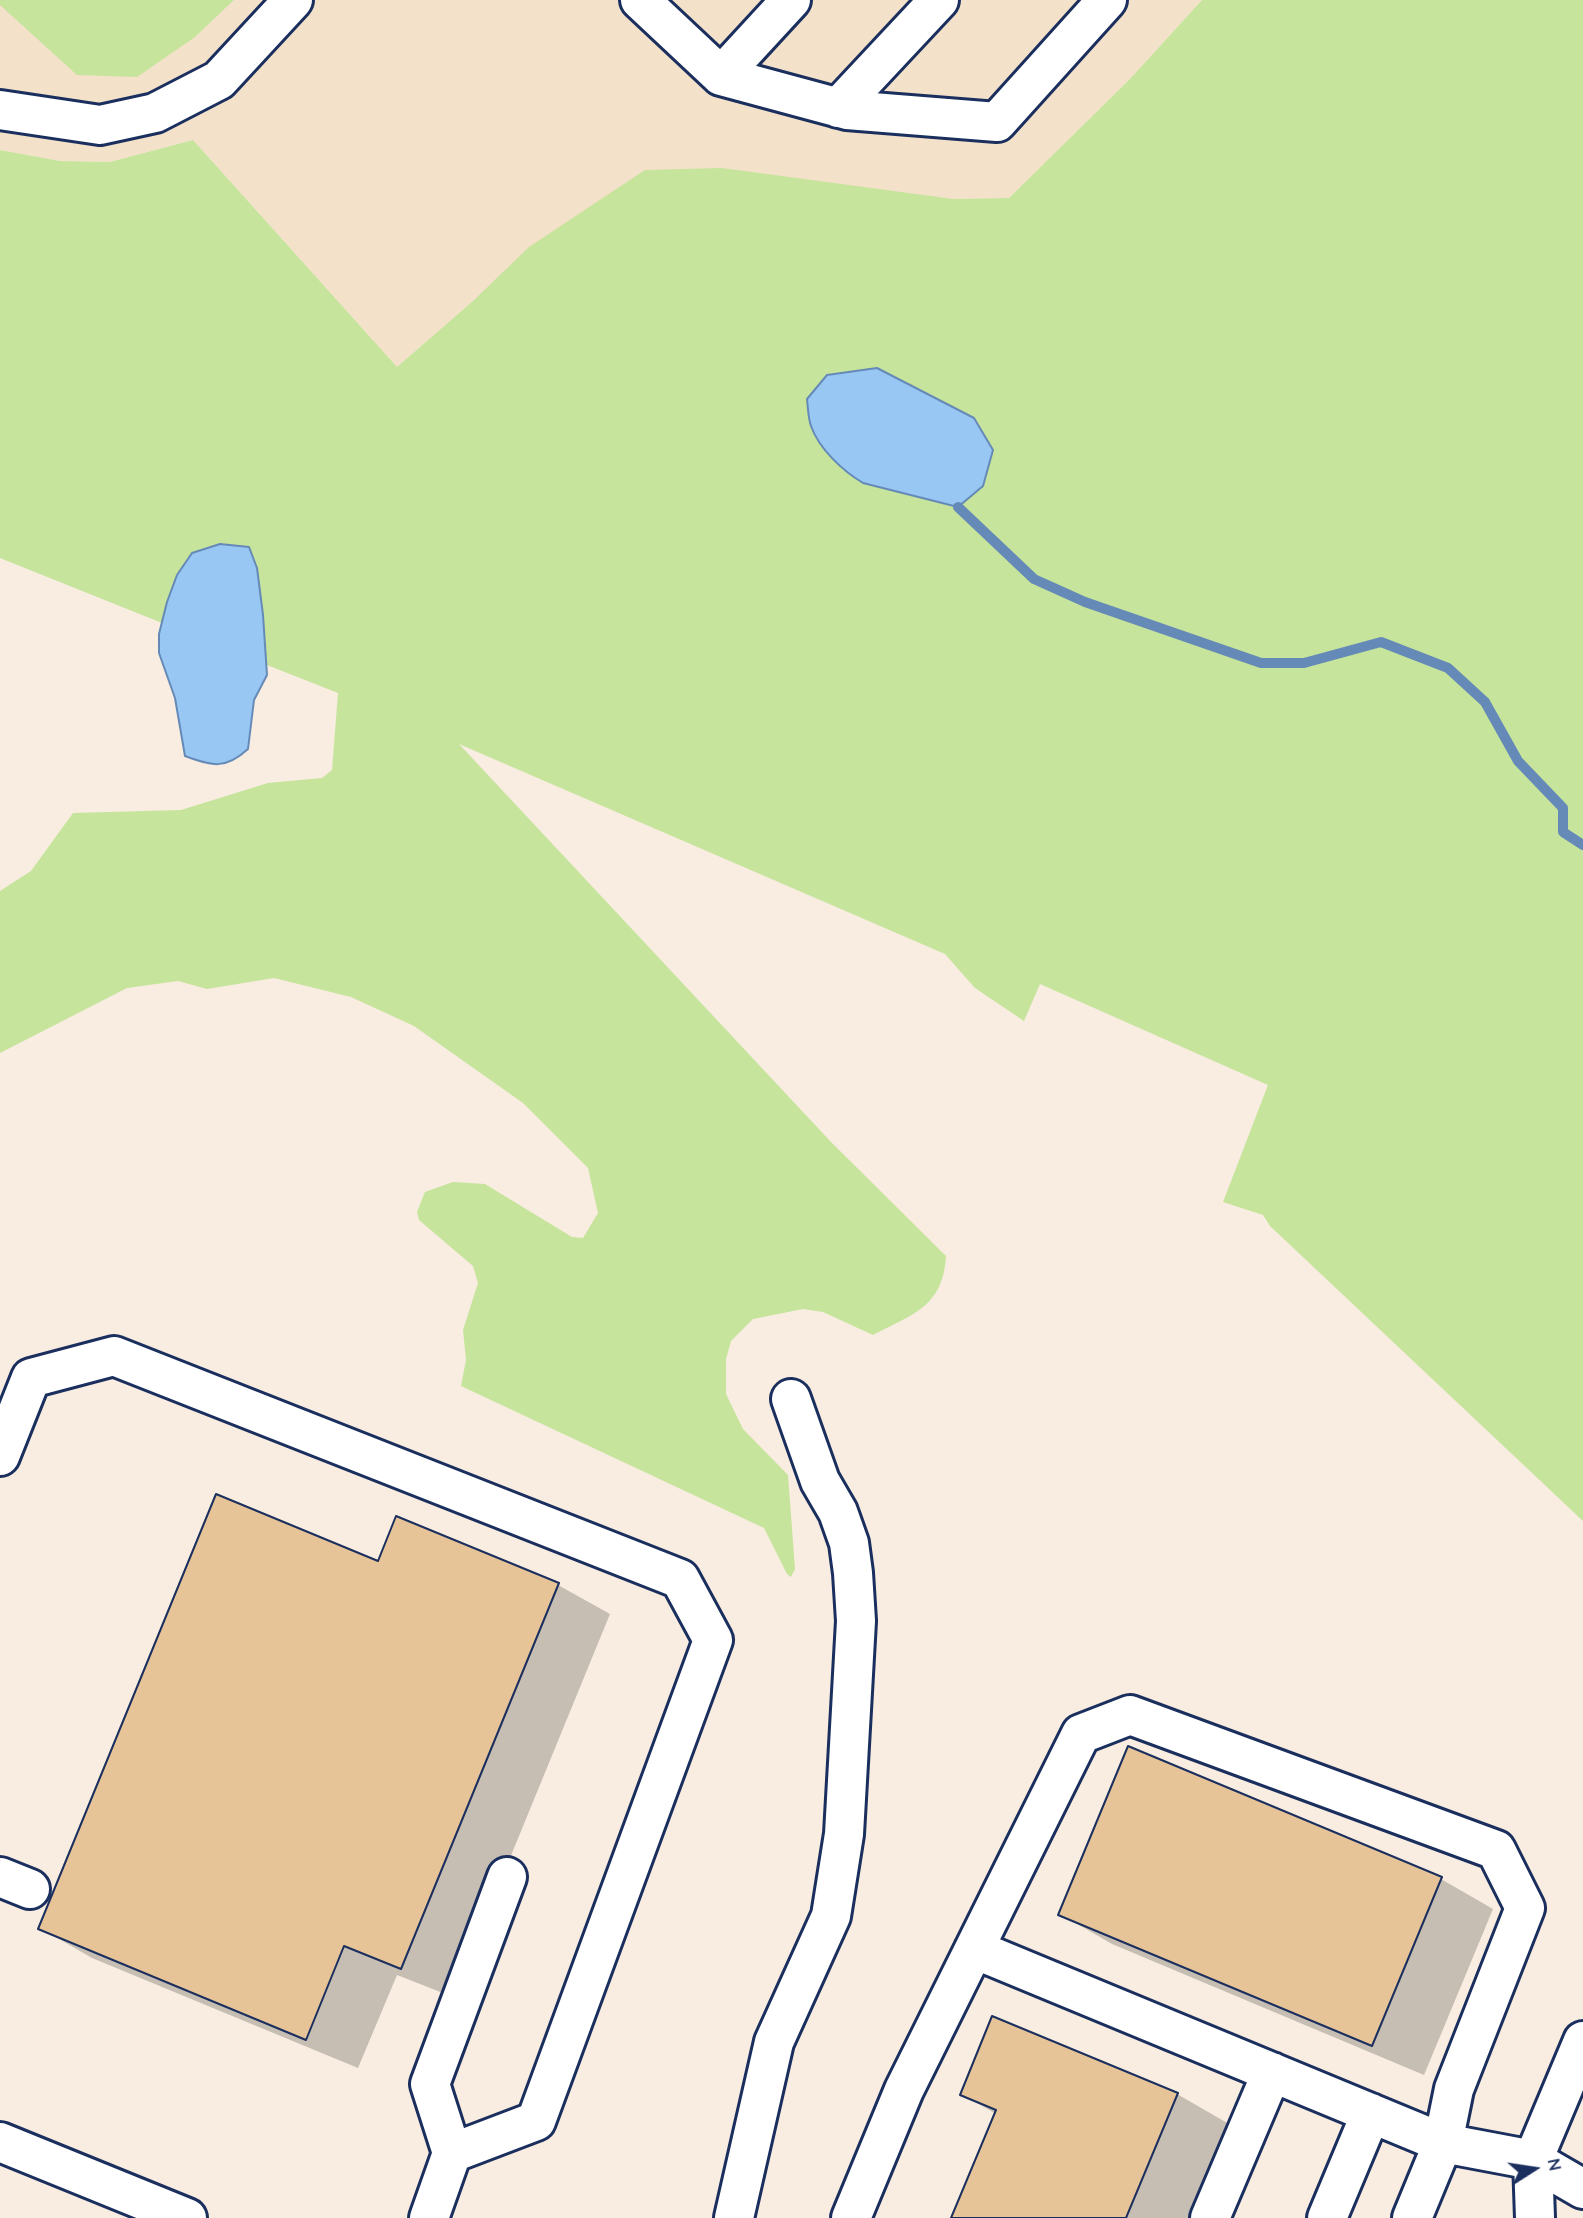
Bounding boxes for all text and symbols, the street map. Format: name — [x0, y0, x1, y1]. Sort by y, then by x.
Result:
north arrow — [1499, 2134, 1569, 2204]
text: N — [1542, 2156, 1567, 2173]

